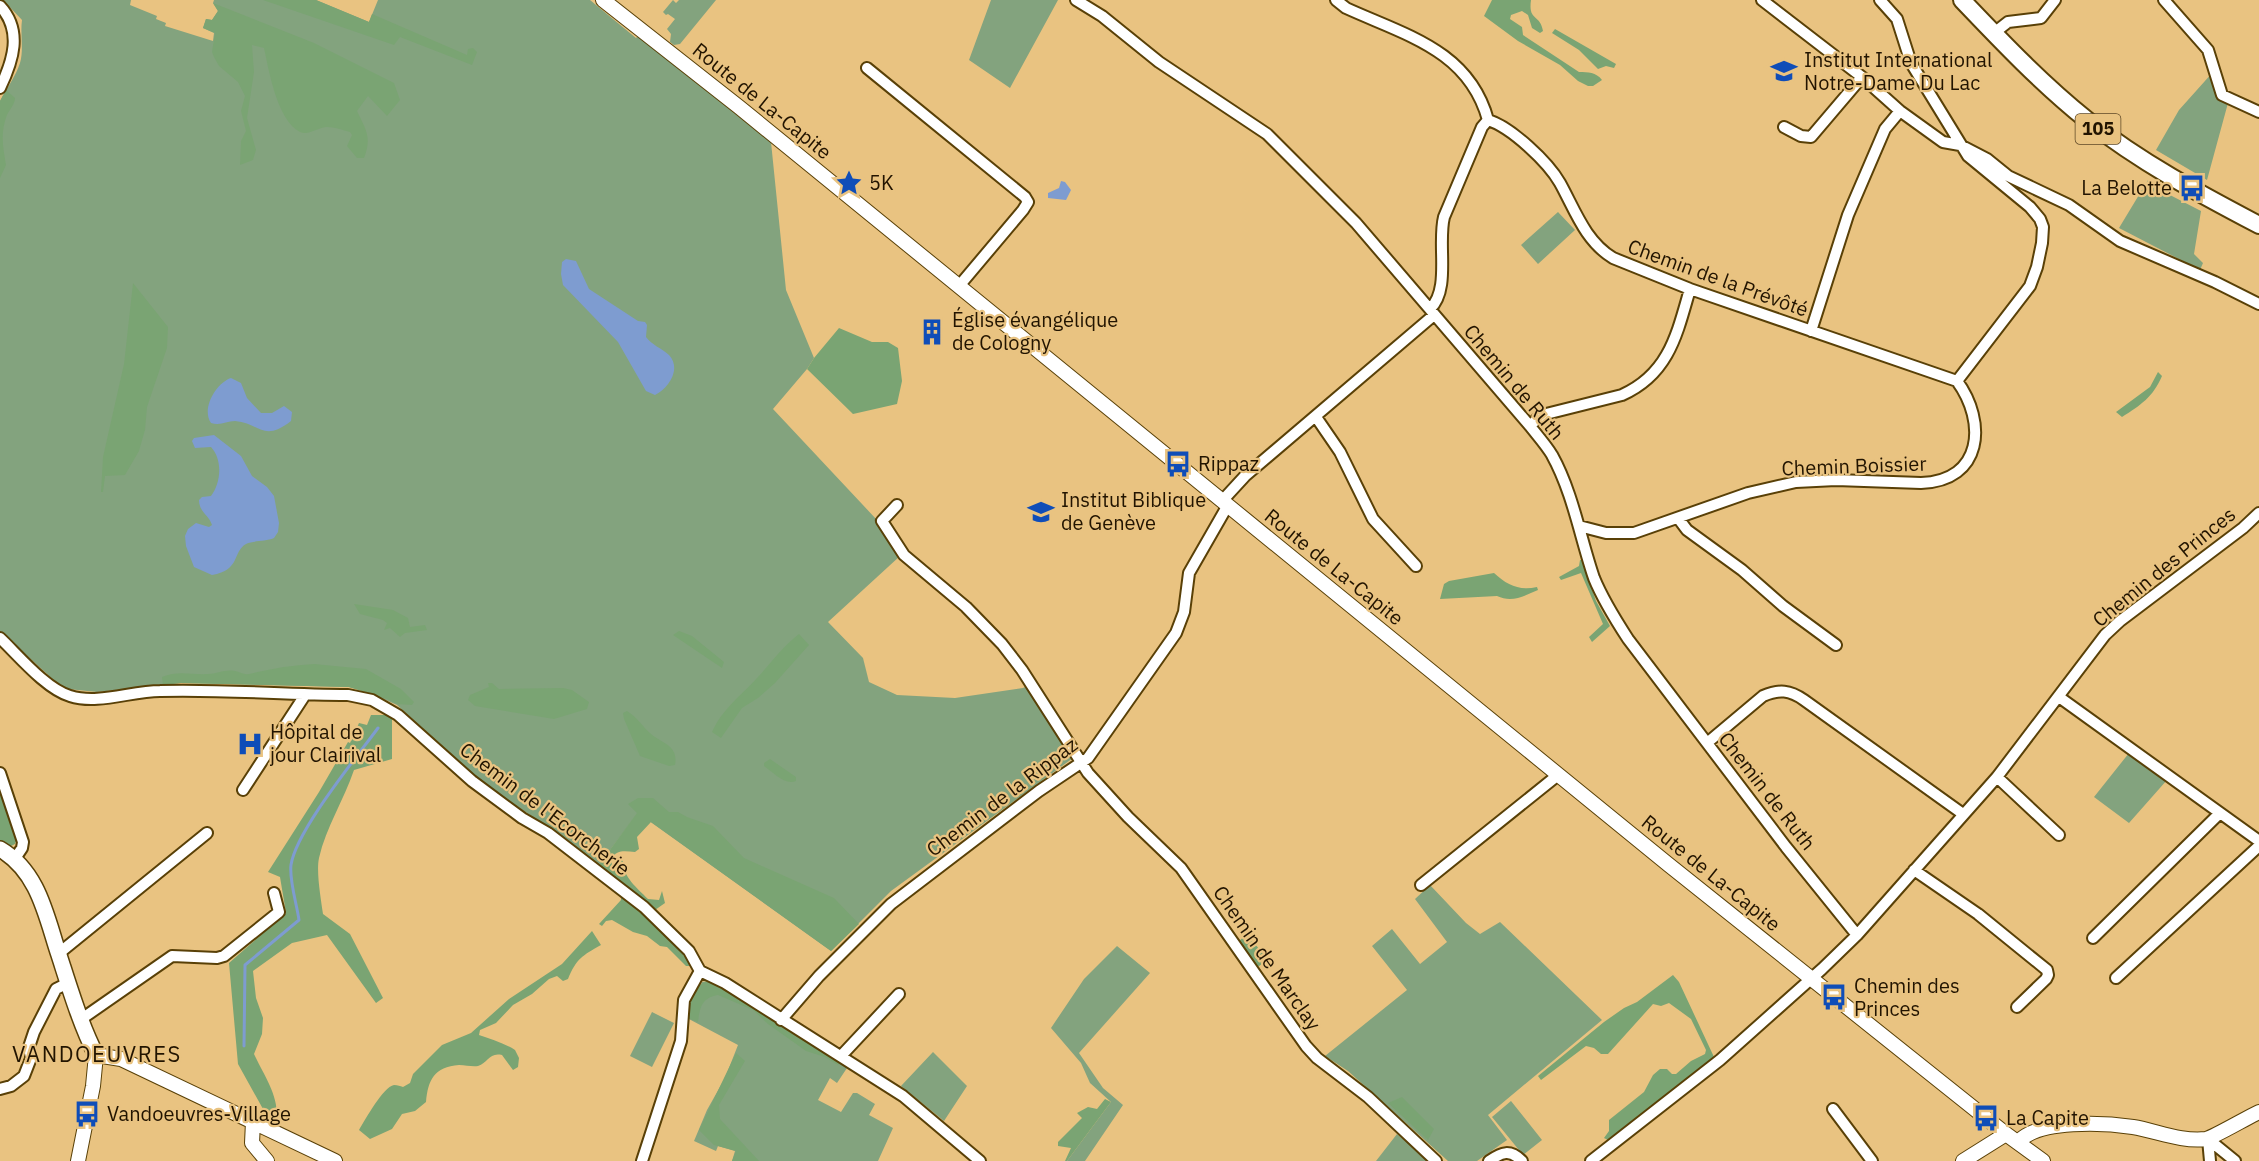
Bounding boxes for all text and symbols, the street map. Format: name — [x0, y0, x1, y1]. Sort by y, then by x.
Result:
street label: Route de La-Capite — [687, 36, 837, 165]
place label: Institut International Notre-Dame Du Lac — [1804, 46, 1992, 96]
school or university icon: Institut International Notre-Dame Du Lac — [1769, 56, 1799, 86]
road number: 105 — [2076, 114, 2120, 144]
place icon: 5K — [834, 168, 864, 198]
place label: 5K — [869, 169, 894, 196]
bus stop icon: La Belotte — [2177, 173, 2207, 203]
place label: La Belotte — [2081, 174, 2172, 201]
street label: Chemin de la Prévôté — [1624, 232, 1812, 323]
place label: Église évangélique de Cologny — [952, 306, 1118, 356]
building icon: Église évangélique de Cologny — [917, 317, 947, 347]
street label: Chemin de Ruth — [1458, 318, 1571, 445]
bus stop icon: Rippaz — [1163, 449, 1193, 479]
street label: Chemin Boissier — [1781, 449, 1927, 482]
place label: Rippaz — [1198, 450, 1259, 477]
place label: Institut Biblique de Genève — [1061, 486, 1206, 536]
school or university icon: Institut Biblique de Genève — [1026, 497, 1056, 527]
street label: Chemin des Princes — [2087, 501, 2241, 633]
street label: Route de La-Capite — [1259, 502, 1409, 631]
place label: Hôpital de jour Clairival — [270, 718, 381, 768]
street label: Chemin de Ruth — [1713, 726, 1822, 855]
hospital icon: Hôpital de jour Clairival — [235, 729, 265, 759]
street label: Chemin de la Rippaz — [921, 731, 1083, 862]
street label: Chemin de l'Ecorcherie — [455, 736, 636, 882]
street label: Route de La-Capite — [1636, 808, 1786, 937]
street label: Chemin de Marclay — [1207, 880, 1327, 1035]
place label: Chemin des Princes — [1854, 972, 1960, 1022]
bus stop icon: Chemin des Princes — [1819, 982, 1849, 1012]
district label: VANDOEUVRES — [12, 1039, 182, 1068]
bus stop icon: Vandoeuvres-Village — [72, 1099, 102, 1129]
place label: Vandoeuvres-Village — [107, 1100, 291, 1127]
bus stop icon: La Capite — [1971, 1103, 2001, 1133]
place label: La Capite — [2006, 1104, 2089, 1131]

